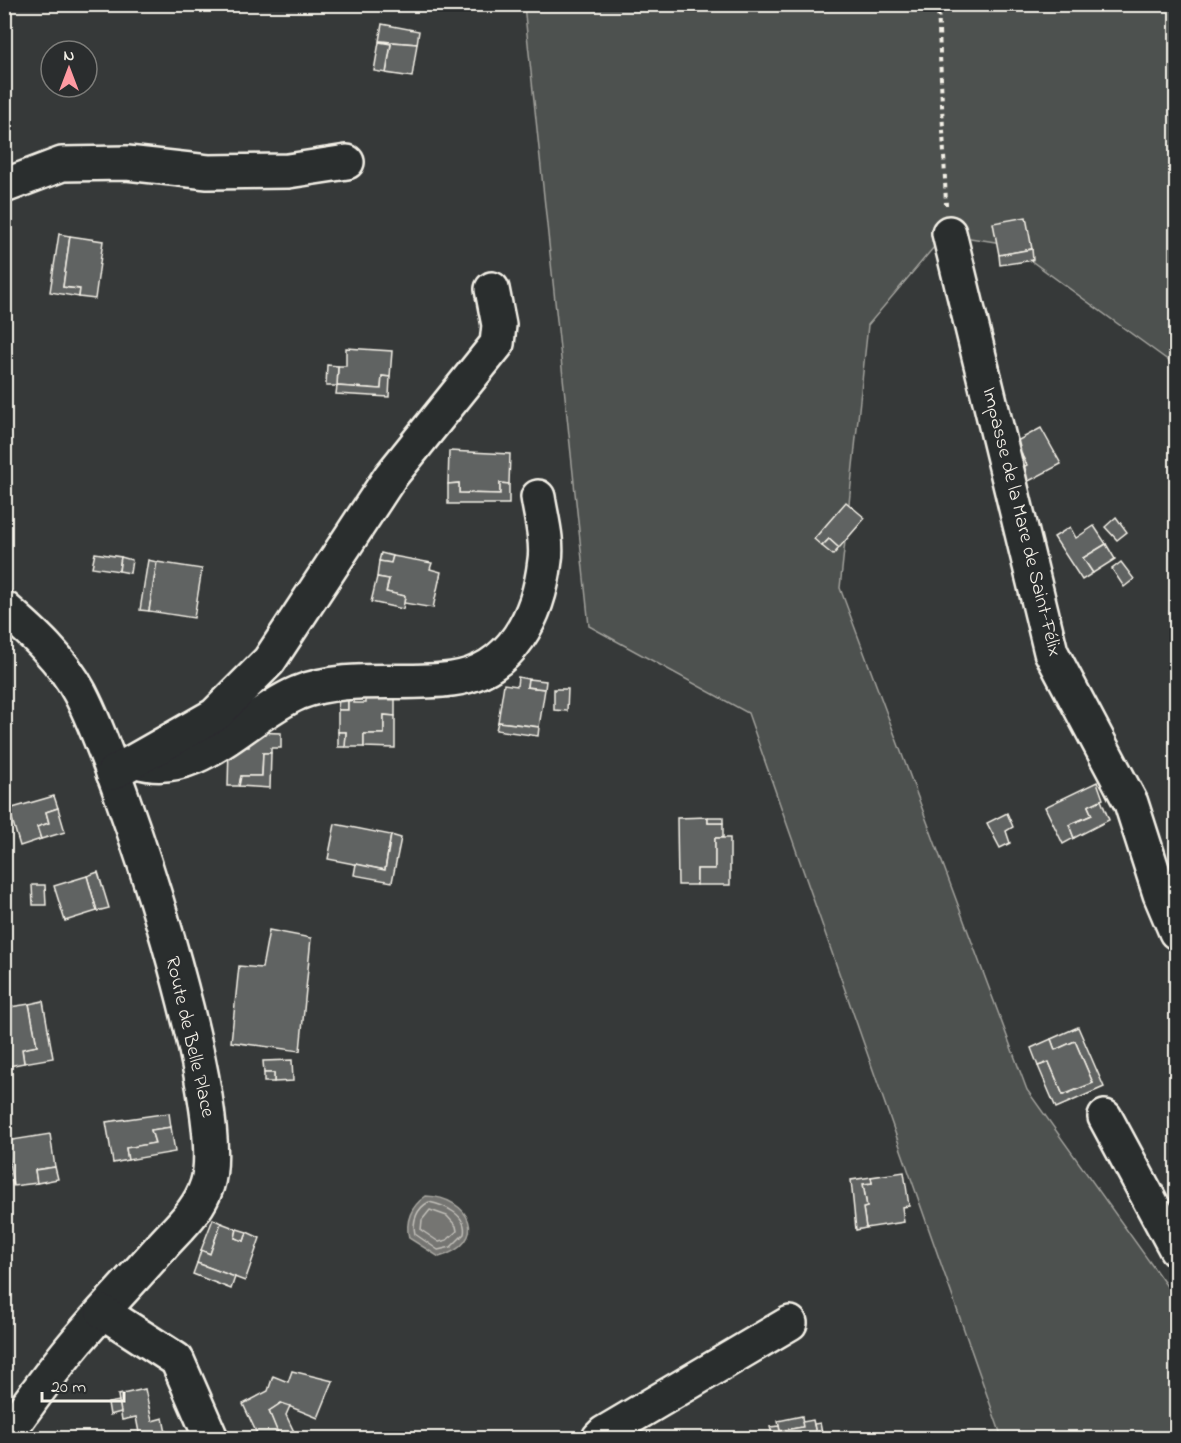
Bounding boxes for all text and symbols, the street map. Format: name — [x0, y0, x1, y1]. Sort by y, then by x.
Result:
north arrow — [39, 39, 99, 99]
text: N — [64, 44, 75, 68]
street label: Impasse de la Mare de Saint-Félix — [974, 384, 1068, 660]
street label: Route de Belle Place — [156, 954, 222, 1120]
scale bar — [42, 1365, 124, 1403]
text: 20 m — [51, 1375, 86, 1401]

